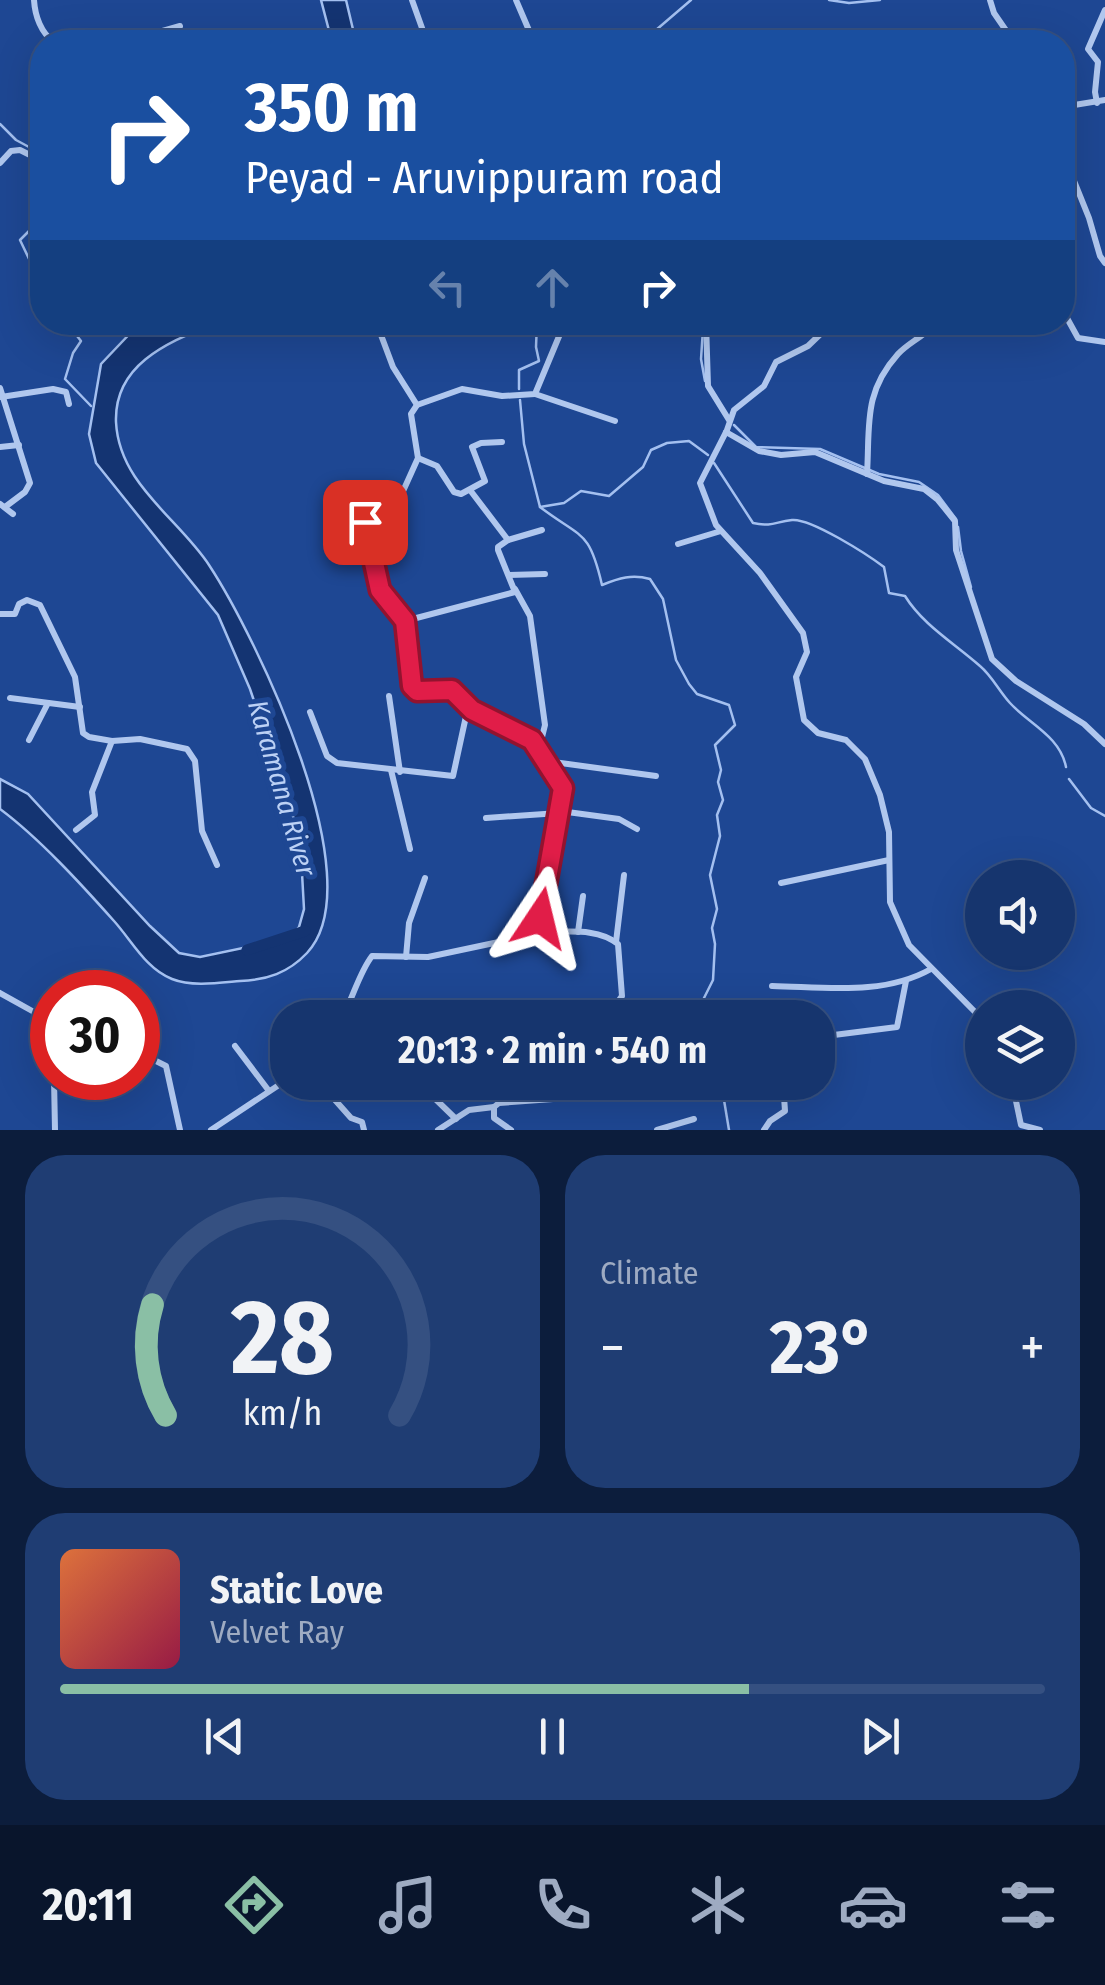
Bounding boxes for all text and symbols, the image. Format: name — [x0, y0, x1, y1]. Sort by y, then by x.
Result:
text: 350 m — [245, 66, 419, 150]
icon: right — [80, 70, 210, 200]
text: Peyad - Aruvippuram road — [245, 151, 724, 205]
icon: left — [420, 260, 475, 315]
icon: ahead — [525, 260, 580, 315]
icon: right — [630, 260, 685, 315]
pin — [323, 480, 408, 565]
icon: arrive — [338, 495, 393, 550]
water label: Karamana River — [241, 696, 323, 881]
map controls — [965, 860, 1075, 1100]
button: sound — [965, 860, 1075, 970]
position arrow — [488, 866, 592, 970]
speed limit sign: 30 — [30, 970, 160, 1100]
button: layers — [965, 990, 1075, 1100]
text: 20:13 · 2 min · 540 m — [398, 1027, 707, 1073]
text: Climate — [600, 1254, 699, 1292]
text: 28 — [230, 1276, 334, 1401]
text: 23° — [770, 1303, 875, 1393]
text: − — [600, 1315, 625, 1381]
text: + — [1020, 1315, 1045, 1381]
text: km/h — [243, 1392, 322, 1434]
text: Static Love — [210, 1567, 383, 1613]
text: Velvet Ray — [210, 1613, 344, 1651]
icon: previous — [197, 1709, 252, 1764]
icon: pause — [525, 1709, 580, 1764]
icon: next — [853, 1709, 908, 1764]
icon: directions — [219, 1870, 289, 1940]
icon: music — [373, 1870, 443, 1940]
icon: phone — [528, 1870, 598, 1940]
icon: climate — [683, 1870, 753, 1940]
icon: car — [838, 1870, 908, 1940]
icon: filters — [993, 1870, 1063, 1940]
text: 20:11 — [42, 1878, 134, 1932]

